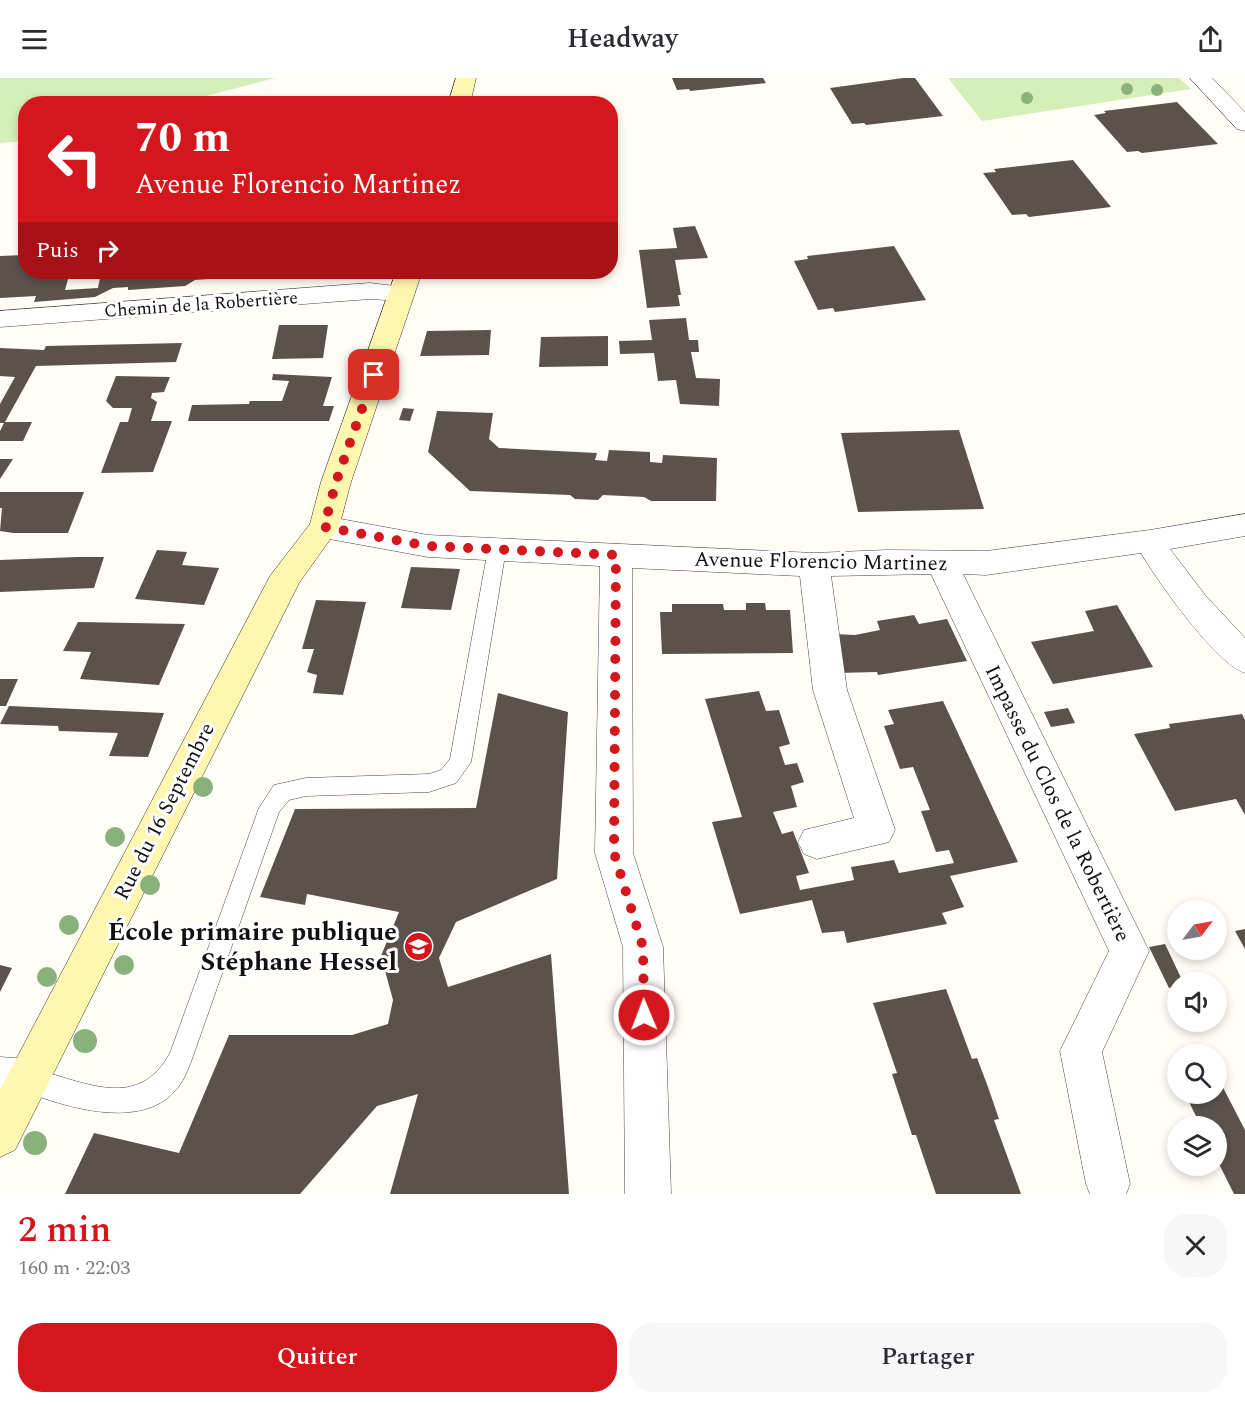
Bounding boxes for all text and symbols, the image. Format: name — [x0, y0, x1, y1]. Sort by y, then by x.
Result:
text: Headway — [567, 18, 678, 60]
icon: menu — [18, 23, 51, 56]
icon: share — [1194, 23, 1227, 56]
text: 70 m — [135, 107, 230, 170]
icon: left — [36, 120, 114, 198]
text: Avenue Florencio Martinez — [135, 164, 461, 206]
text: Puis — [36, 234, 79, 267]
icon: right — [91, 234, 124, 267]
street label: Chemin de la Robertière — [103, 284, 299, 325]
pin — [348, 349, 399, 400]
icon: arrive — [357, 358, 390, 391]
street label: Avenue Florencio Martinez — [694, 544, 948, 580]
street label: Impasse du Clos de la Robertière — [976, 659, 1138, 947]
street label: Rue du 16 Septembre — [106, 717, 224, 906]
north arrow — [1167, 900, 1227, 960]
map controls — [1167, 900, 1227, 1176]
place label: École primaire publique Stéphane Hessel — [108, 912, 397, 982]
school or university icon: École primaire publique Stéphane Hessel — [402, 930, 434, 962]
button: sound — [1167, 972, 1227, 1032]
position arrow — [612, 983, 676, 1047]
button: search — [1167, 1044, 1227, 1104]
button: layers — [1167, 1116, 1227, 1176]
text: 2 min — [18, 1203, 111, 1258]
button: close — [1164, 1214, 1227, 1277]
text: 160 m · 22:03 — [18, 1253, 130, 1283]
button: Quitter — [18, 1323, 617, 1392]
button: Partager — [629, 1323, 1227, 1392]

